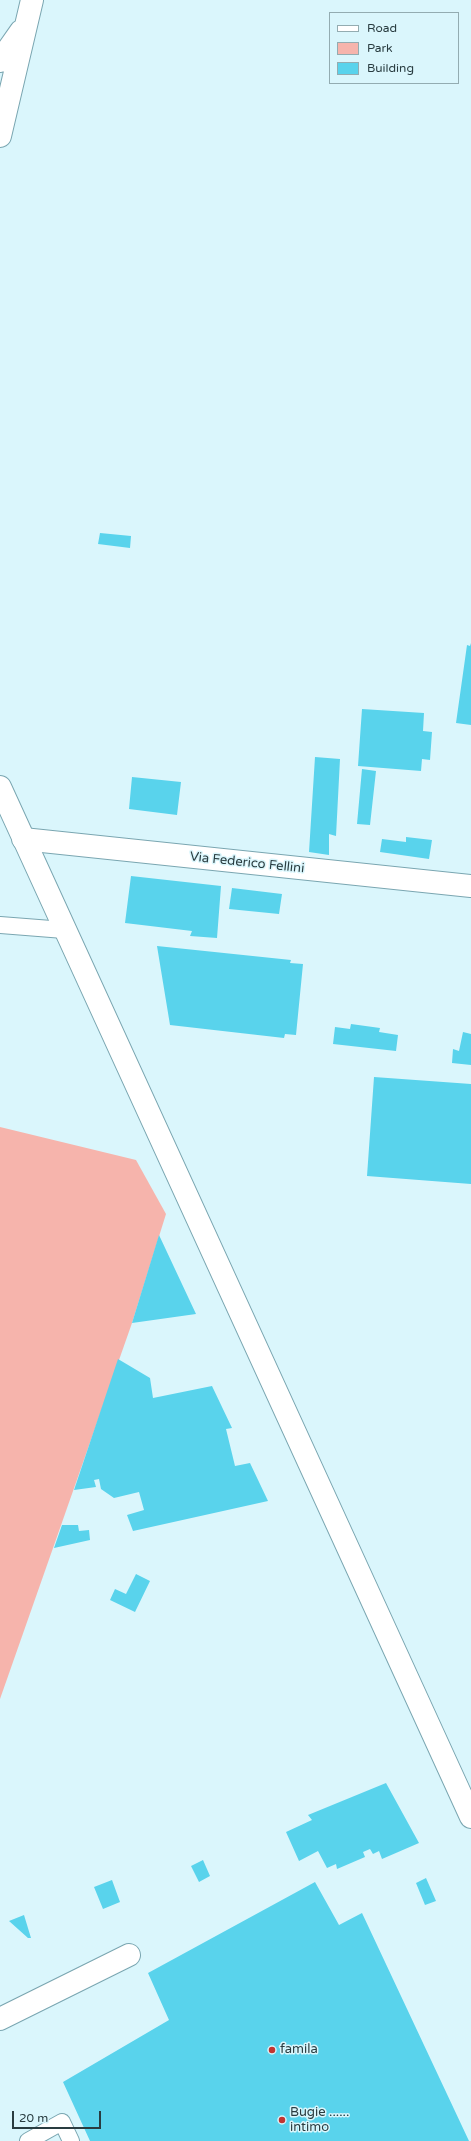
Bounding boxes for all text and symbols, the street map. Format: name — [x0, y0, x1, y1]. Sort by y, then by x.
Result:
legend — [329, 12, 459, 84]
text: Road — [367, 21, 397, 35]
text: Park — [367, 41, 393, 55]
text: Building — [367, 61, 414, 75]
street label: Via Federico Fellini — [189, 849, 305, 877]
place label: famila — [280, 2042, 318, 2058]
marker: famila — [267, 2045, 277, 2055]
scale bar — [14, 2103, 103, 2129]
place label: Bugie ...... intimo — [290, 2105, 349, 2136]
text: 20 m — [19, 2111, 48, 2125]
marker: Bugie ...... intimo — [277, 2115, 287, 2125]

